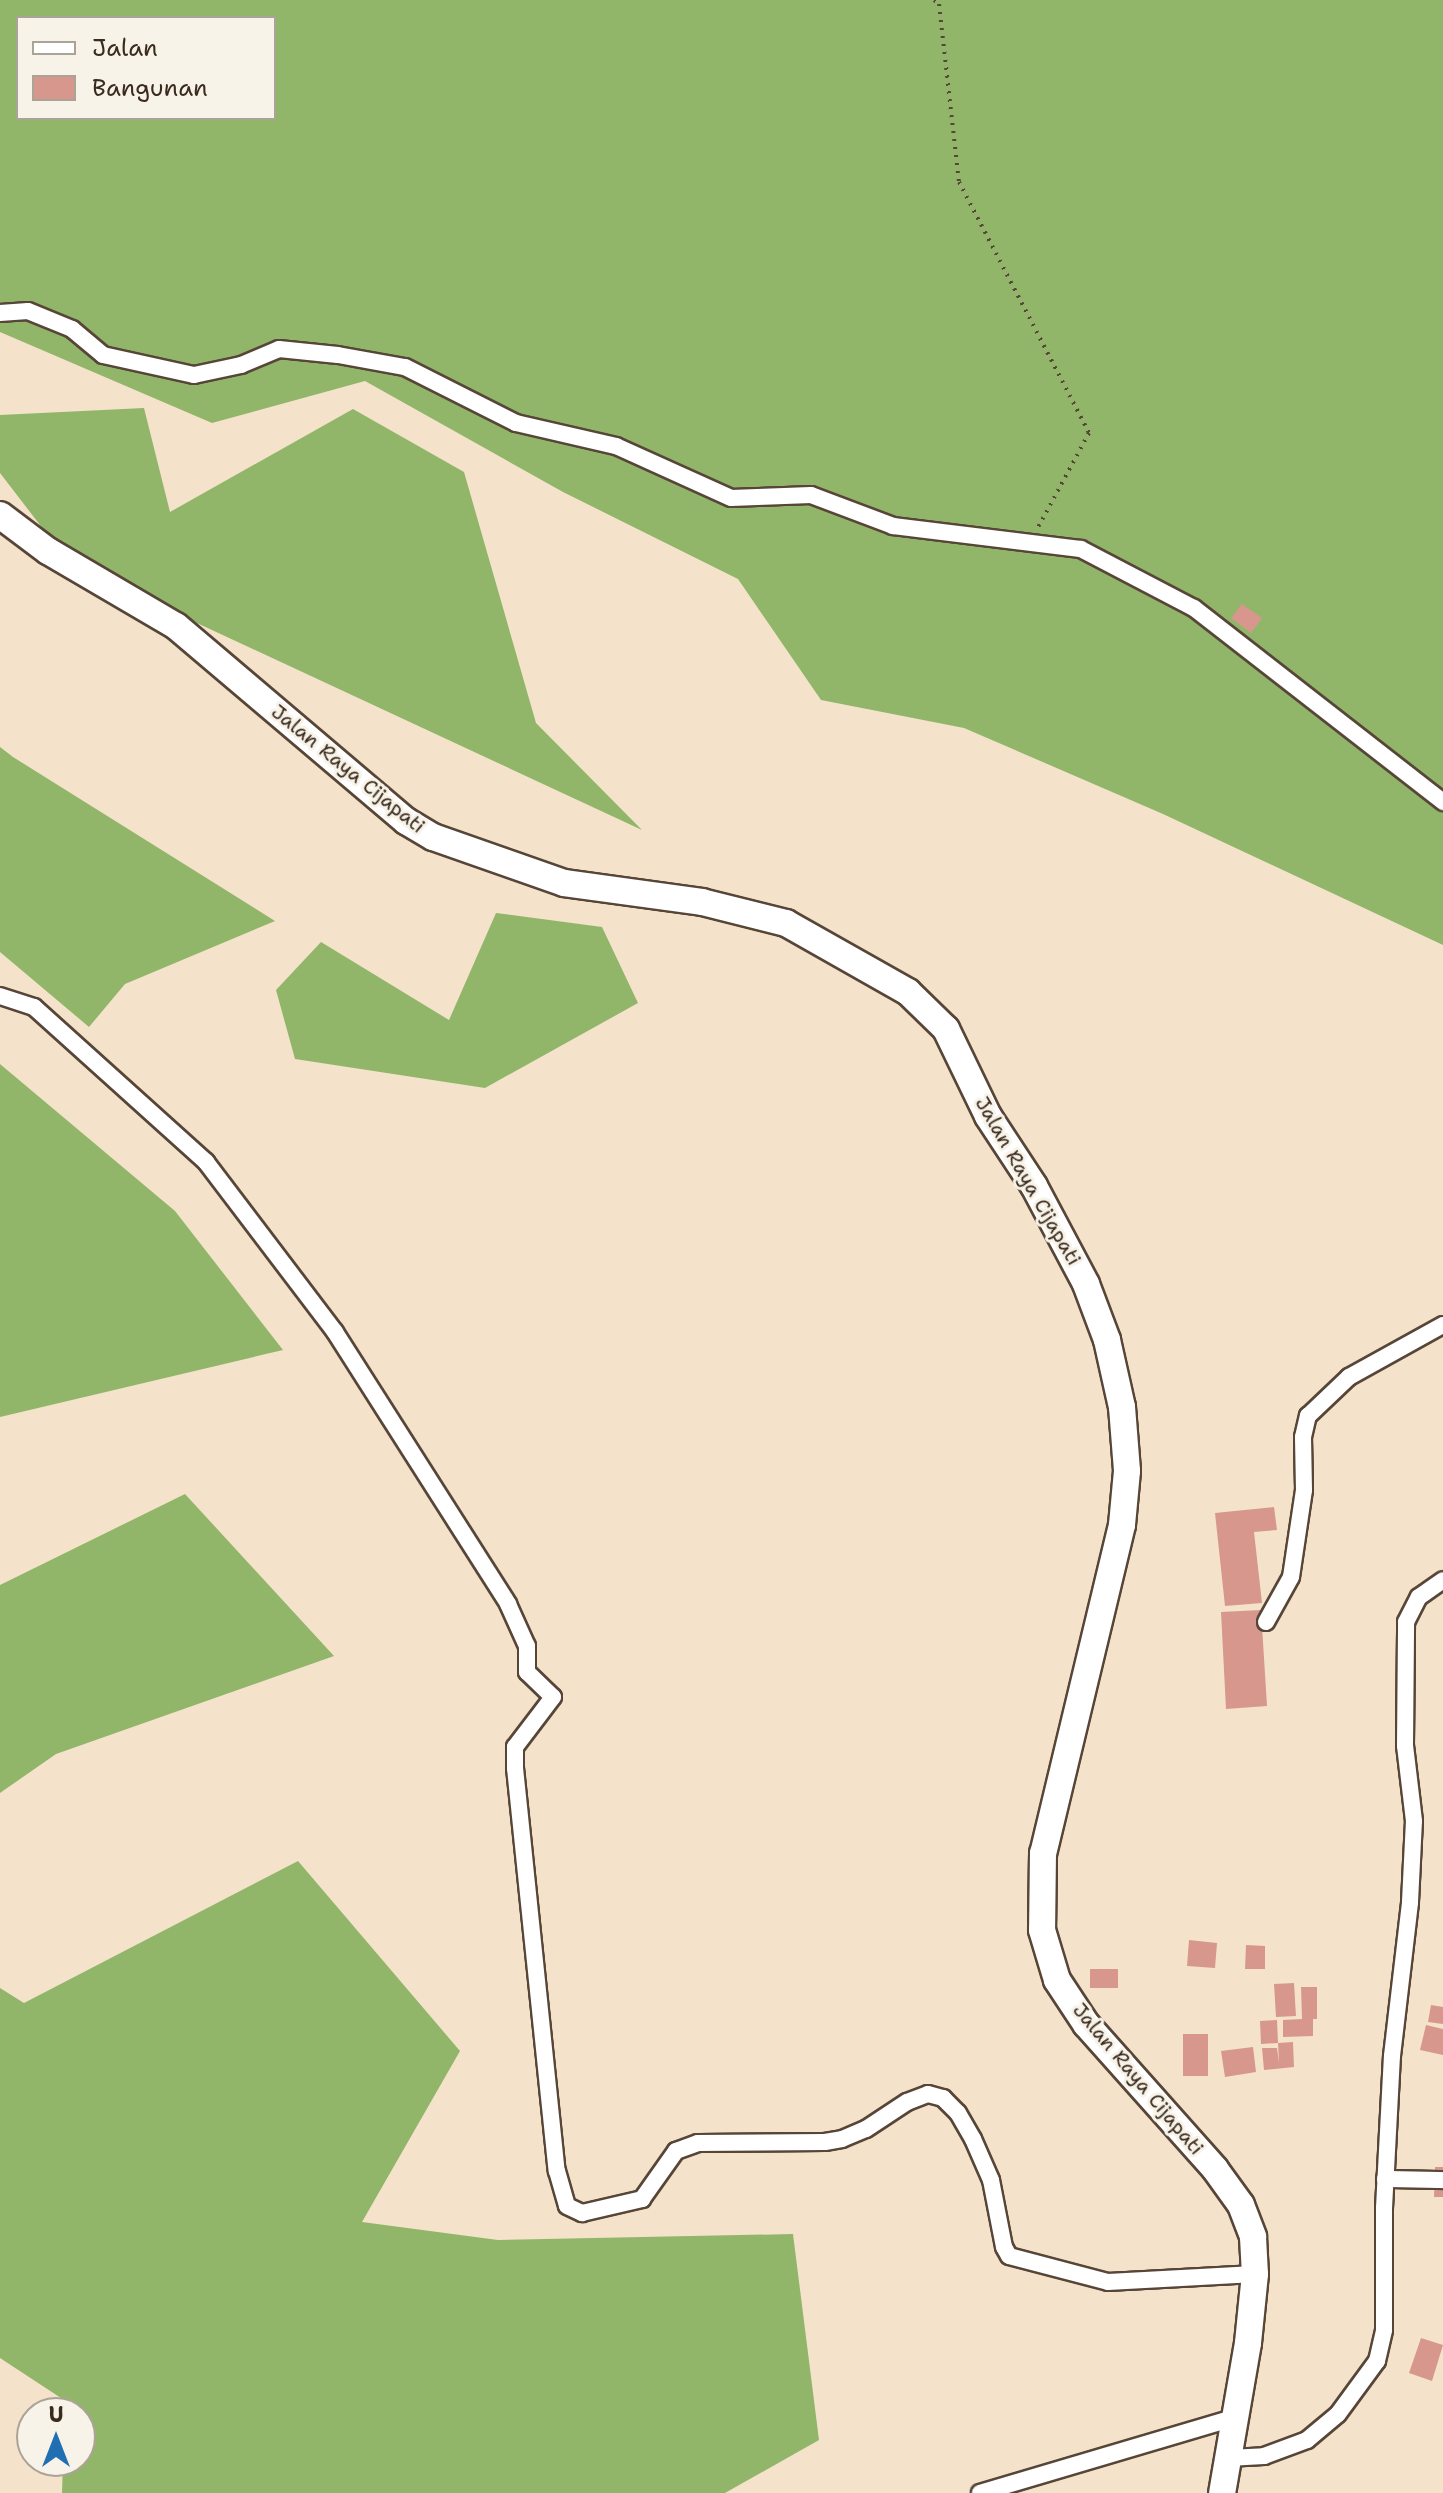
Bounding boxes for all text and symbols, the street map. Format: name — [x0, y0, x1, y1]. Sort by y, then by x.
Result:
legend — [16, 16, 276, 120]
text: Jalan — [92, 32, 158, 64]
text: Bangunan — [92, 72, 208, 104]
street label: Jalan Raya Cijapati — [266, 700, 430, 838]
street label: Jalan Raya Cijapati — [970, 1092, 1086, 1270]
street label: Jalan Raya Cijapati — [1068, 1998, 1208, 2160]
north arrow — [16, 2397, 96, 2477]
text: U — [48, 2400, 64, 2429]

